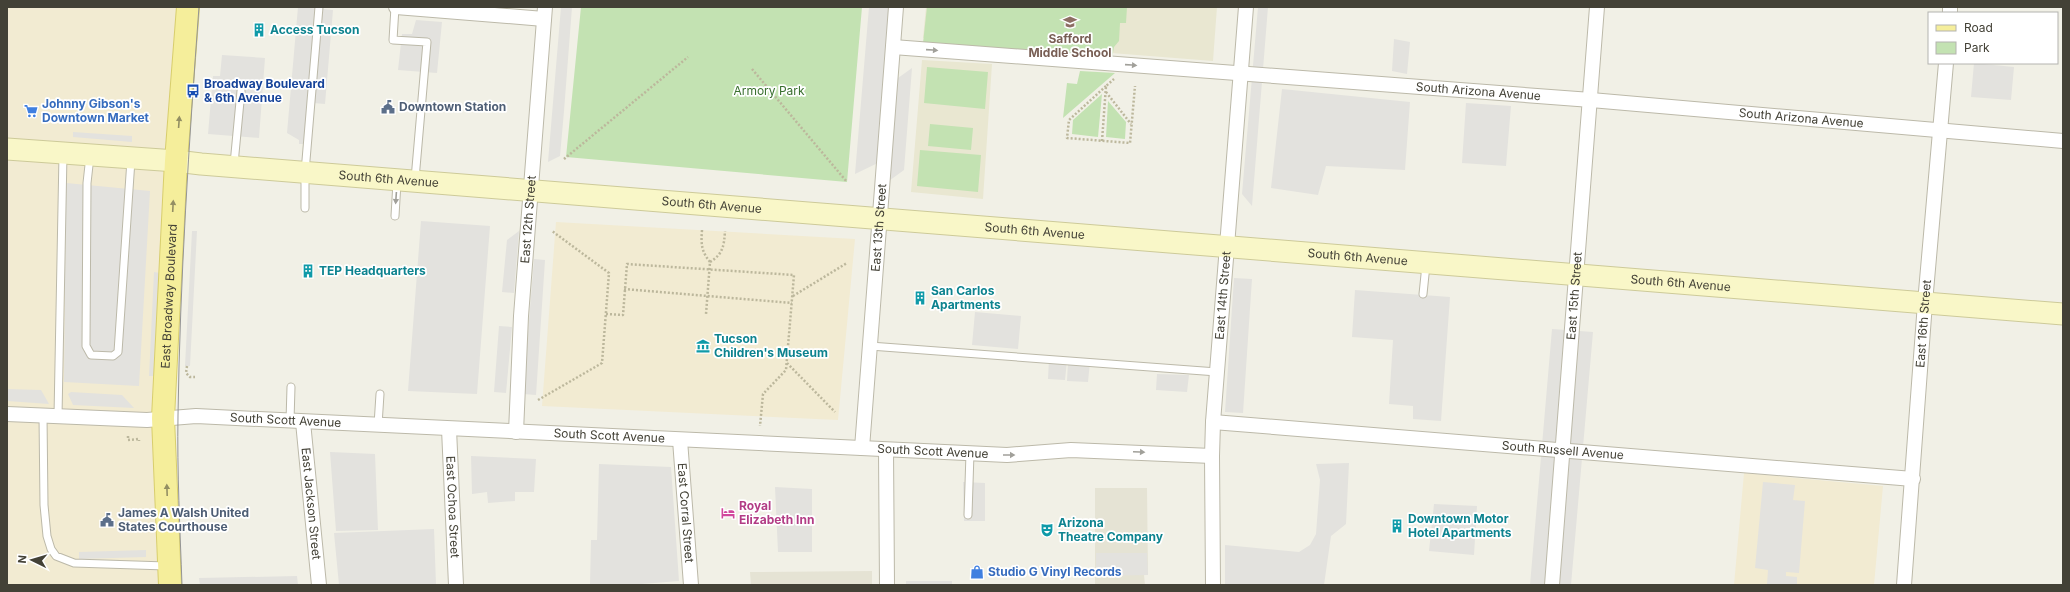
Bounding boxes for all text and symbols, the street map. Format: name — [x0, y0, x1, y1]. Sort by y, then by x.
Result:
legend — [1928, 12, 2058, 64]
school or university icon: Safford Middle School — [1062, 14, 1078, 30]
text: Road — [1964, 20, 1993, 35]
building icon: Access Tucson — [251, 22, 267, 38]
place label: Access Tucson — [270, 22, 359, 37]
place label: Safford Middle School — [1028, 31, 1112, 60]
text: Park — [1964, 40, 1990, 55]
one-way arrow — [926, 47, 938, 54]
one-way arrow — [1125, 62, 1137, 69]
place label: Broadway Boulevard & 6th Avenue — [204, 76, 325, 105]
street label: South Arizona Avenue — [1415, 79, 1541, 103]
bus stop icon: Broadway Boulevard & 6th Avenue — [185, 83, 201, 99]
park label: Armory Park — [733, 83, 805, 98]
place label: Johnny Gibson's Downtown Market — [42, 96, 150, 125]
public building icon: Downtown Station — [380, 99, 396, 115]
place label: Downtown Station — [399, 99, 506, 114]
supermarket icon: Johnny Gibson's Downtown Market — [23, 103, 39, 119]
street label: South Arizona Avenue — [1738, 105, 1864, 131]
one-way arrow — [176, 116, 183, 128]
street label: South 6th Avenue — [338, 167, 440, 190]
street label: East 12th Street — [517, 175, 539, 264]
street label: East 13th Street — [868, 183, 889, 272]
one-way arrow — [393, 192, 400, 204]
street label: South 6th Avenue — [661, 193, 762, 216]
one-way arrow — [170, 200, 177, 212]
street label: South 6th Avenue — [984, 219, 1085, 242]
street label: East Broadway Boulevard — [158, 224, 180, 369]
street label: South 6th Avenue — [1307, 245, 1408, 268]
street label: East 14th Street — [1212, 251, 1234, 340]
street label: East 15th Street — [1563, 251, 1585, 340]
building icon: TEP Headquarters — [300, 263, 316, 279]
place label: TEP Headquarters — [319, 263, 426, 278]
street label: South 6th Avenue — [1630, 271, 1731, 294]
street label: East 16th Street — [1912, 279, 1934, 368]
place label: San Carlos Apartments — [931, 283, 1001, 312]
building icon: San Carlos Apartments — [912, 290, 928, 306]
place label: Tucson Children's Museum — [714, 331, 828, 360]
museum icon: Tucson Children's Museum — [695, 338, 711, 354]
street label: South Scott Avenue — [230, 410, 342, 430]
street label: South Scott Avenue — [553, 425, 665, 446]
street label: South Russell Avenue — [1501, 438, 1624, 462]
street label: South Scott Avenue — [877, 441, 989, 461]
street label: East Jackson Street — [299, 447, 324, 560]
one-way arrow — [1133, 449, 1146, 455]
one-way arrow — [1003, 452, 1016, 458]
street label: East Ochoa Street — [443, 456, 463, 558]
street label: East Corral Street — [675, 462, 697, 563]
one-way arrow — [164, 483, 170, 496]
place label: Royal Elizabeth Inn — [739, 498, 814, 527]
place label: James A Walsh United States Courthouse — [118, 505, 249, 534]
hotel icon: Royal Elizabeth Inn — [720, 505, 736, 521]
place label: Downtown Motor Hotel Apartments — [1408, 511, 1512, 540]
public building icon: James A Walsh United States Courthouse — [99, 512, 115, 528]
place label: Arizona Theatre Company — [1058, 515, 1164, 544]
building icon: Downtown Motor Hotel Apartments — [1389, 518, 1405, 534]
theatre icon: Arizona Theatre Company — [1039, 522, 1055, 538]
north arrow — [12, 540, 52, 580]
text: N — [15, 554, 29, 564]
shop icon: Studio G Vinyl Records — [969, 564, 985, 580]
place label: Studio G Vinyl Records — [988, 564, 1122, 579]

